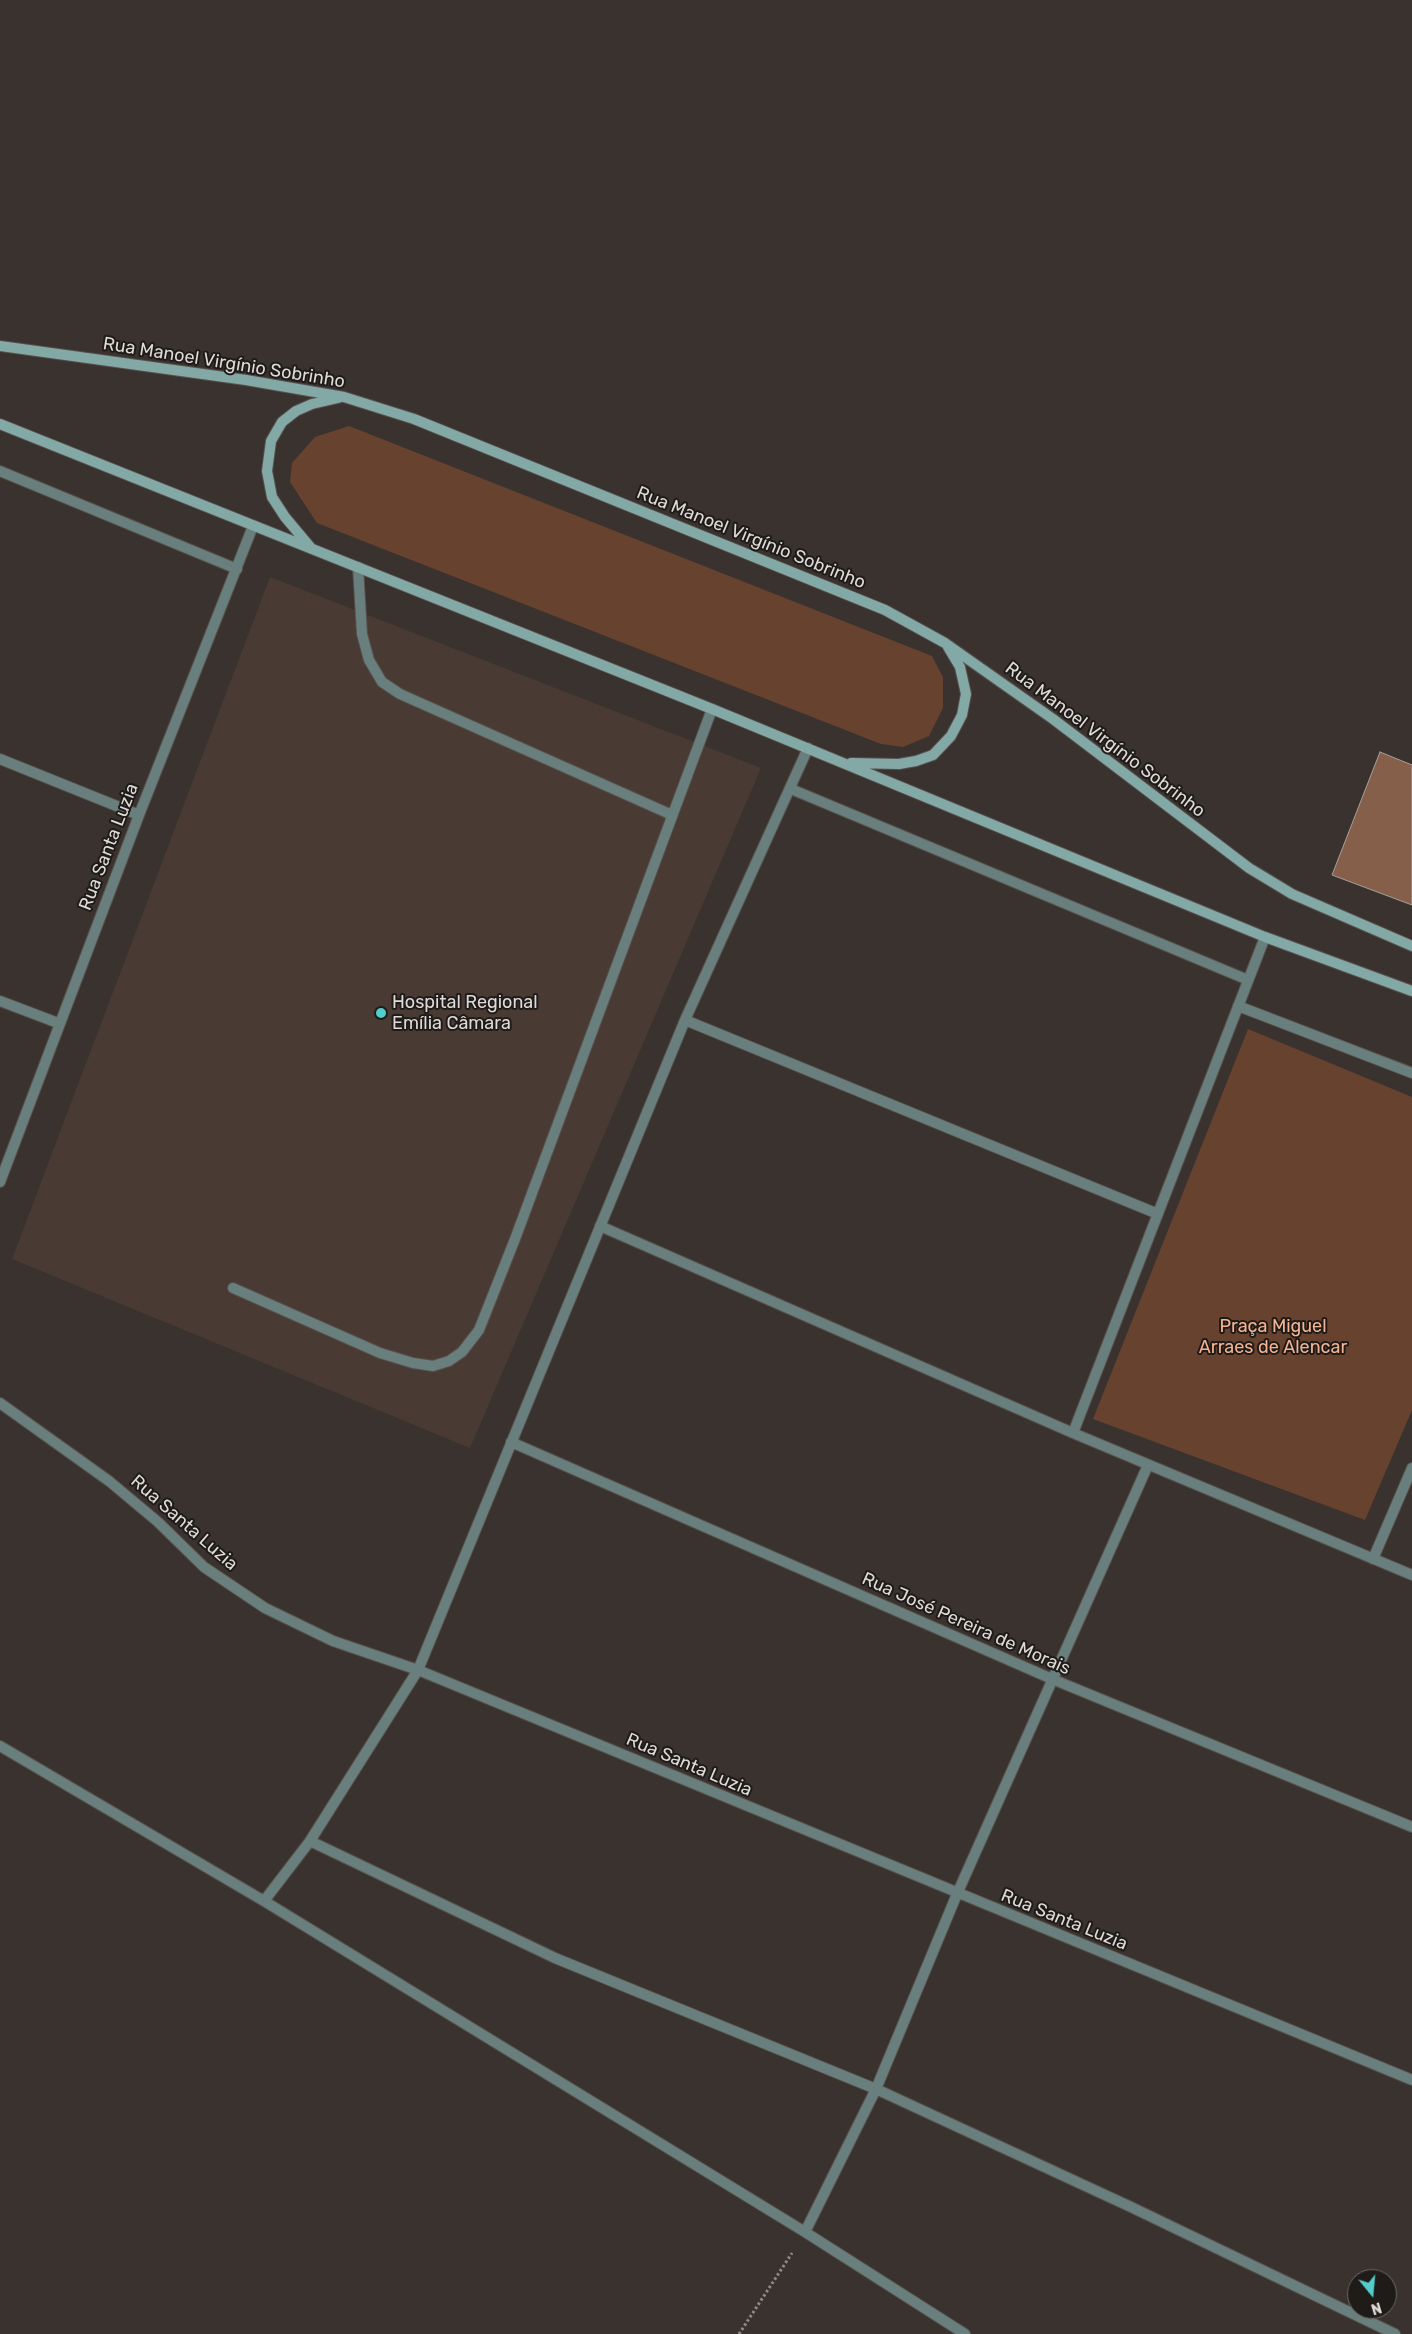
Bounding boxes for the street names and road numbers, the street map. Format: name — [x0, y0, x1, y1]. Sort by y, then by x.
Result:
street label: Rua Manoel Virgínio Sobrinho — [101, 333, 347, 393]
street label: Rua Manoel Virgínio Sobrinho — [633, 482, 869, 594]
street label: Rua Manoel Virgínio Sobrinho — [1001, 658, 1209, 822]
street label: Rua Santa Luzia — [75, 780, 143, 914]
street label: Rua Santa Luzia — [126, 1471, 242, 1575]
street label: Rua José Pereira de Morais — [858, 1568, 1074, 1680]
street label: Rua Santa Luzia — [623, 1729, 755, 1801]
street label: Rua Santa Luzia — [998, 1885, 1130, 1955]

